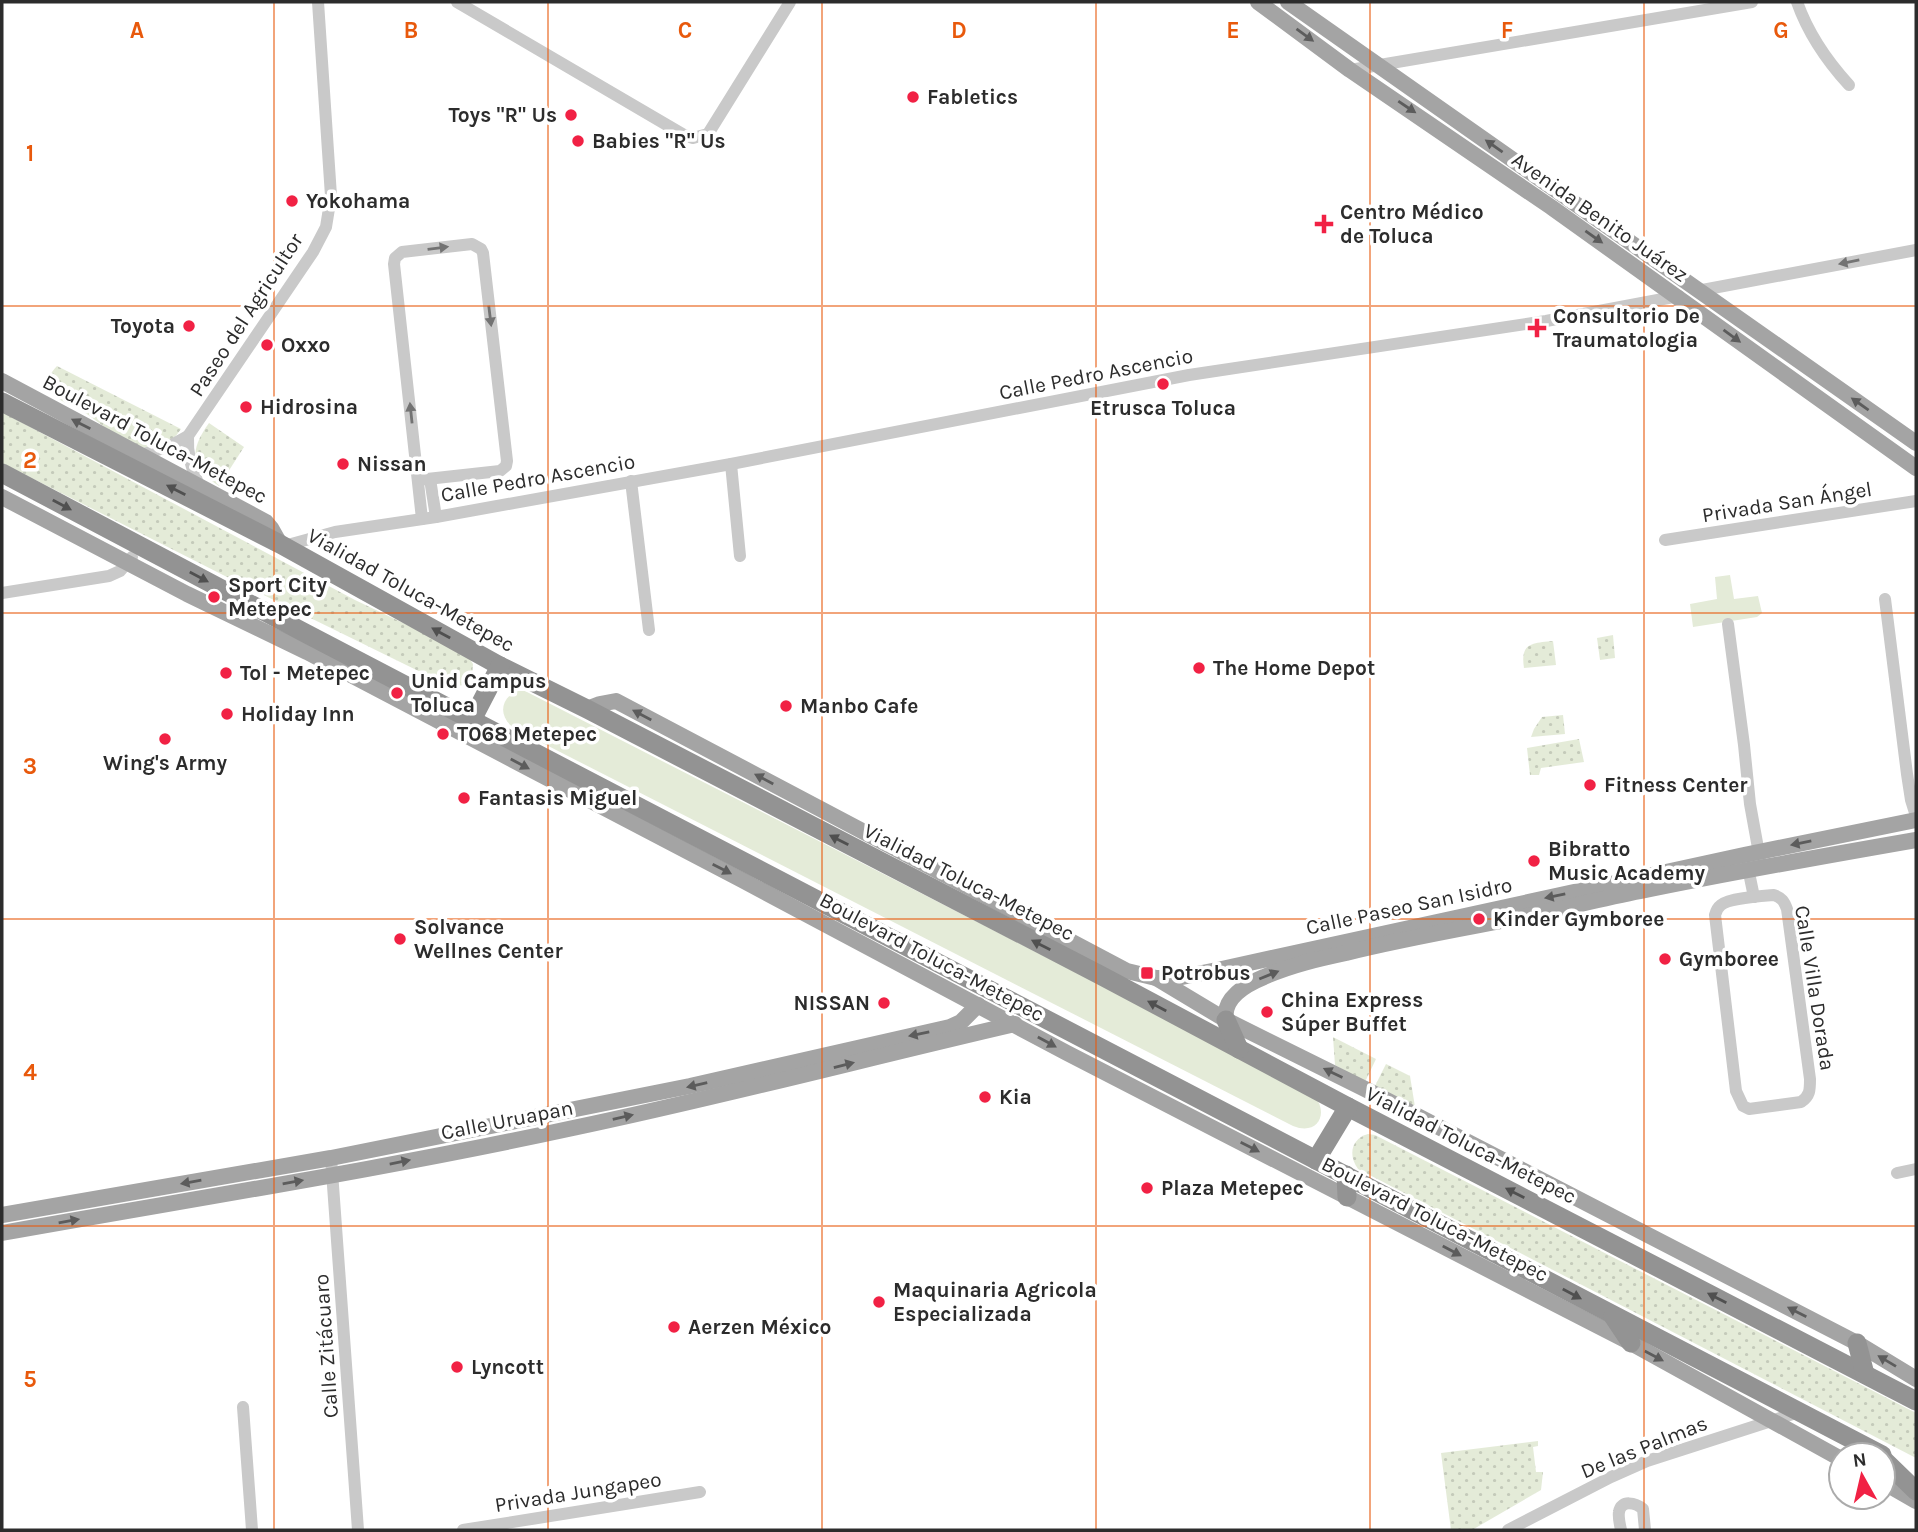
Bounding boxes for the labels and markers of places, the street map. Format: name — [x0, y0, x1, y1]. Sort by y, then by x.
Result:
place label: Fabletics — [927, 85, 1018, 109]
marker: Fabletics — [905, 89, 921, 105]
place label: Toys "R" Us — [448, 103, 557, 127]
marker: Toys "R" Us — [563, 107, 579, 123]
place label: Babies "R" Us — [592, 129, 726, 153]
marker: Babies "R" Us — [570, 133, 586, 149]
place label: Yokohama — [306, 189, 410, 213]
marker: Yokohama — [284, 193, 300, 209]
place label: Centro Médico de Toluca — [1340, 200, 1484, 248]
marker: Centro Médico de Toluca — [1314, 214, 1334, 234]
place label: Consultorio De Traumatologia — [1553, 304, 1700, 352]
place label: Toyota — [111, 314, 175, 338]
marker: Toyota — [181, 318, 197, 334]
marker: Consultorio De Traumatologia — [1527, 318, 1547, 338]
place label: Oxxo — [281, 333, 330, 357]
marker: Oxxo — [259, 337, 275, 353]
marker: Etrusca Toluca — [1155, 376, 1171, 392]
place label: Hidrosina — [260, 395, 358, 419]
place label: Etrusca Toluca — [1090, 396, 1236, 420]
marker: Hidrosina — [238, 399, 254, 415]
place label: Nissan — [357, 452, 426, 476]
marker: Nissan — [335, 456, 351, 472]
place label: Sport City Metepec — [228, 573, 327, 621]
marker: Sport City Metepec — [206, 589, 222, 605]
place label: The Home Depot — [1213, 656, 1375, 680]
marker: The Home Depot — [1191, 660, 1207, 676]
place label: Tol - Metepec — [240, 661, 370, 685]
marker: Tol - Metepec — [218, 665, 234, 681]
place label: Unid Campus Toluca — [411, 669, 546, 717]
marker: Unid Campus Toluca — [389, 685, 405, 701]
place label: Manbo Cafe — [800, 694, 918, 718]
marker: Manbo Cafe — [778, 698, 794, 714]
place label: Holiday Inn — [241, 702, 355, 726]
marker: Holiday Inn — [219, 706, 235, 722]
place label: T068 Metepec — [457, 722, 597, 746]
marker: T068 Metepec — [435, 726, 451, 742]
marker: Wing's Army — [157, 731, 173, 747]
place label: Wing's Army — [103, 751, 227, 775]
place label: Fitness Center — [1604, 773, 1748, 797]
marker: Fitness Center — [1582, 777, 1598, 793]
place label: Fantasis Miguel — [478, 786, 637, 810]
marker: Fantasis Miguel — [456, 790, 472, 806]
place label: Bibratto Music Academy — [1548, 837, 1705, 885]
marker: Bibratto Music Academy — [1526, 853, 1542, 869]
place label: Kinder Gymboree — [1493, 907, 1664, 931]
marker: Kinder Gymboree — [1471, 911, 1487, 927]
place label: Solvance Wellnes Center — [414, 915, 563, 963]
marker: Solvance Wellnes Center — [392, 931, 408, 947]
place label: Gymboree — [1679, 947, 1779, 971]
marker: Gymboree — [1657, 951, 1673, 967]
place label: Potrobus — [1161, 961, 1251, 985]
marker: Potrobus — [1139, 965, 1155, 981]
place label: China Express Súper Buffet — [1281, 988, 1423, 1036]
place label: NISSAN — [794, 991, 870, 1015]
marker: NISSAN — [876, 995, 892, 1011]
marker: China Express Súper Buffet — [1259, 1004, 1275, 1020]
place label: Kia — [999, 1085, 1032, 1109]
marker: Kia — [977, 1089, 993, 1105]
place label: Plaza Metepec — [1161, 1176, 1304, 1200]
marker: Plaza Metepec — [1139, 1180, 1155, 1196]
place label: Maquinaria Agricola Especializada — [893, 1278, 1097, 1326]
marker: Maquinaria Agricola Especializada — [871, 1294, 887, 1310]
place label: Aerzen México — [688, 1315, 831, 1339]
marker: Aerzen México — [666, 1319, 682, 1335]
place label: Lyncott — [471, 1355, 544, 1379]
marker: Lyncott — [449, 1359, 465, 1375]

